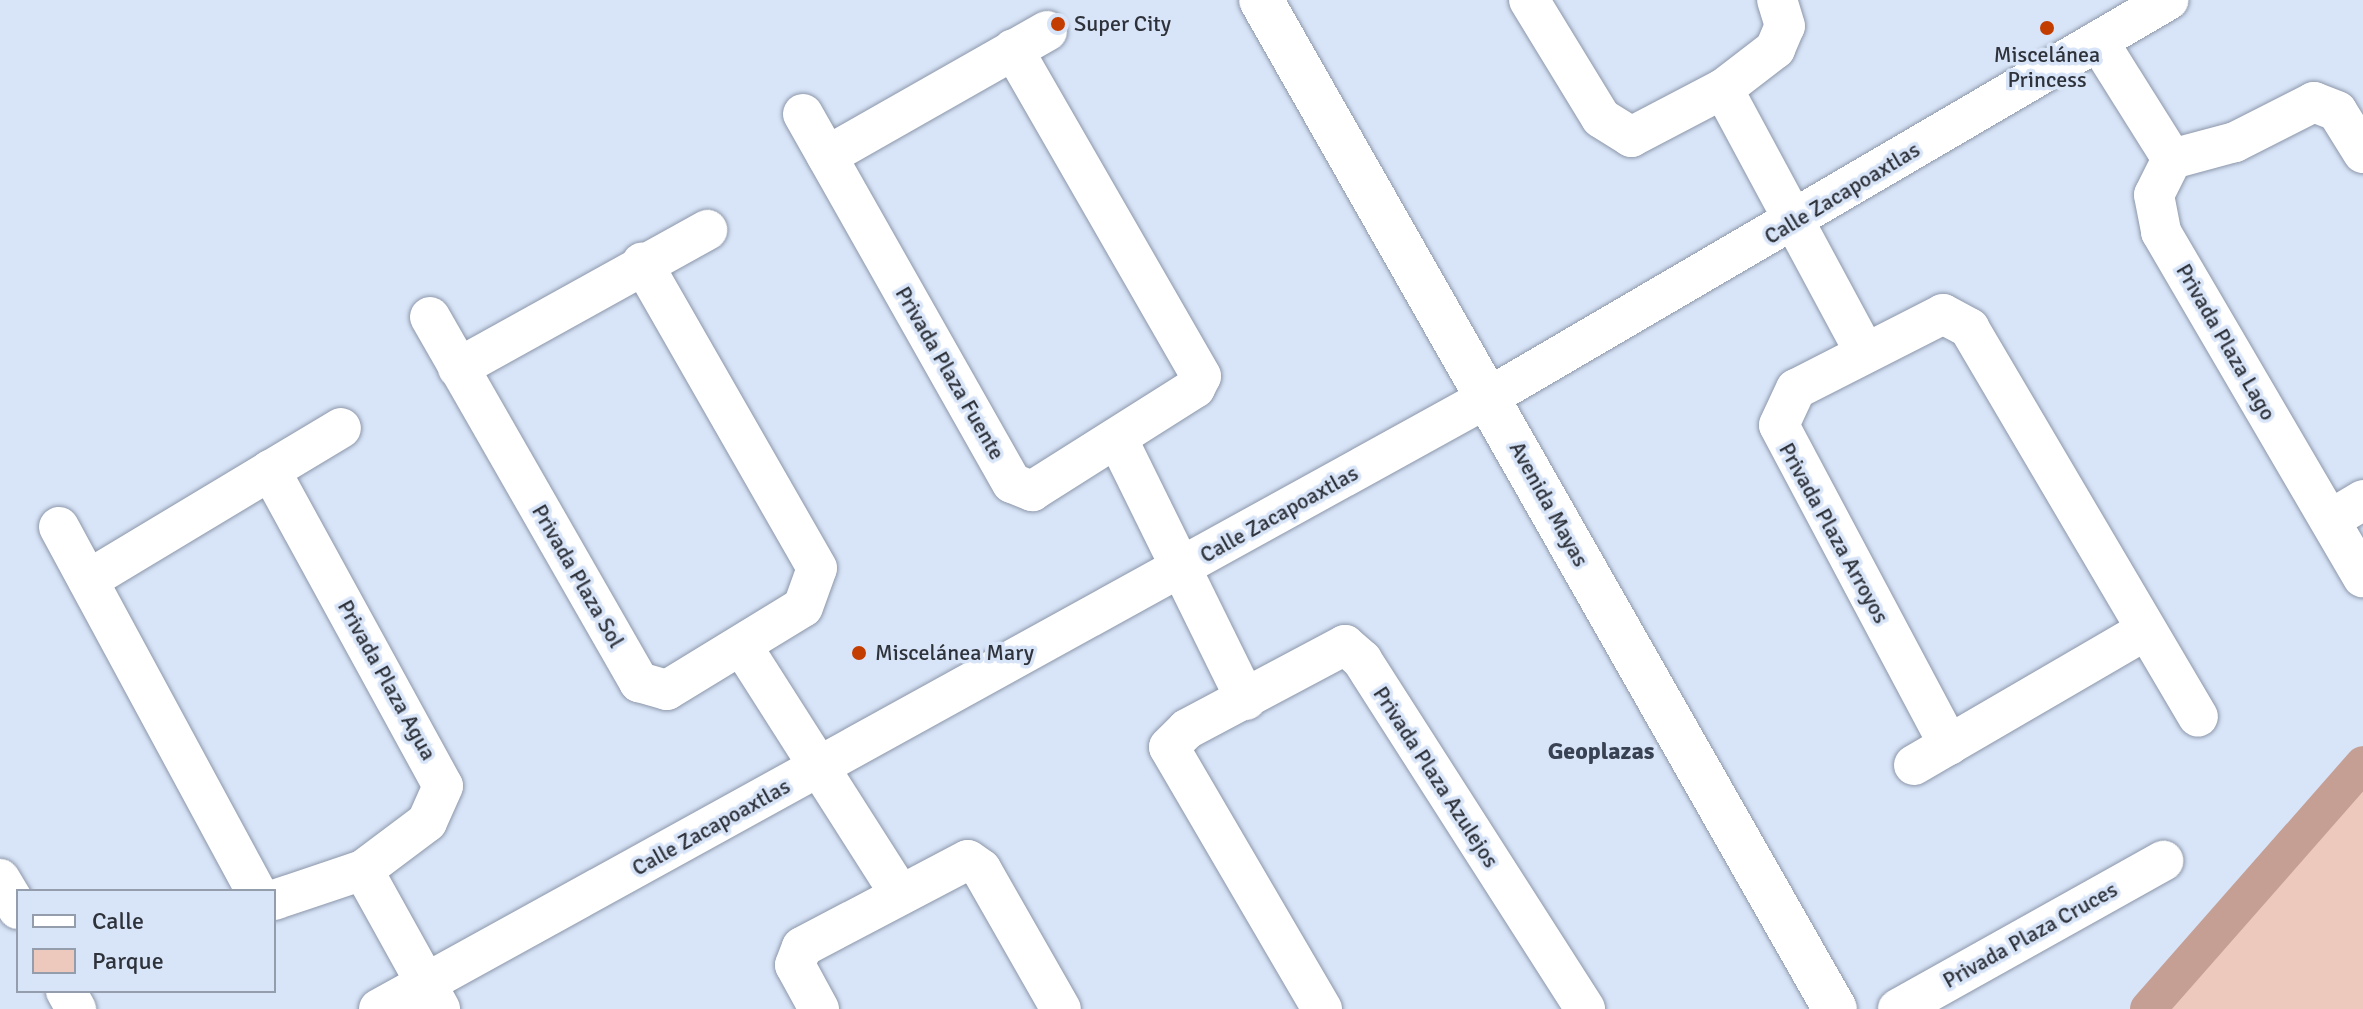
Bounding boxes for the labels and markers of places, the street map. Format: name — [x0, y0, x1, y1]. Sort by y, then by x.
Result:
place label: Super City — [1074, 11, 1171, 37]
marker: Super City — [1049, 15, 1067, 33]
marker: Miscelánea Princess — [2038, 19, 2056, 37]
place label: Miscelánea Princess — [1994, 41, 2100, 92]
place label: Miscelánea Mary — [875, 640, 1034, 666]
marker: Miscelánea Mary — [850, 644, 868, 662]

